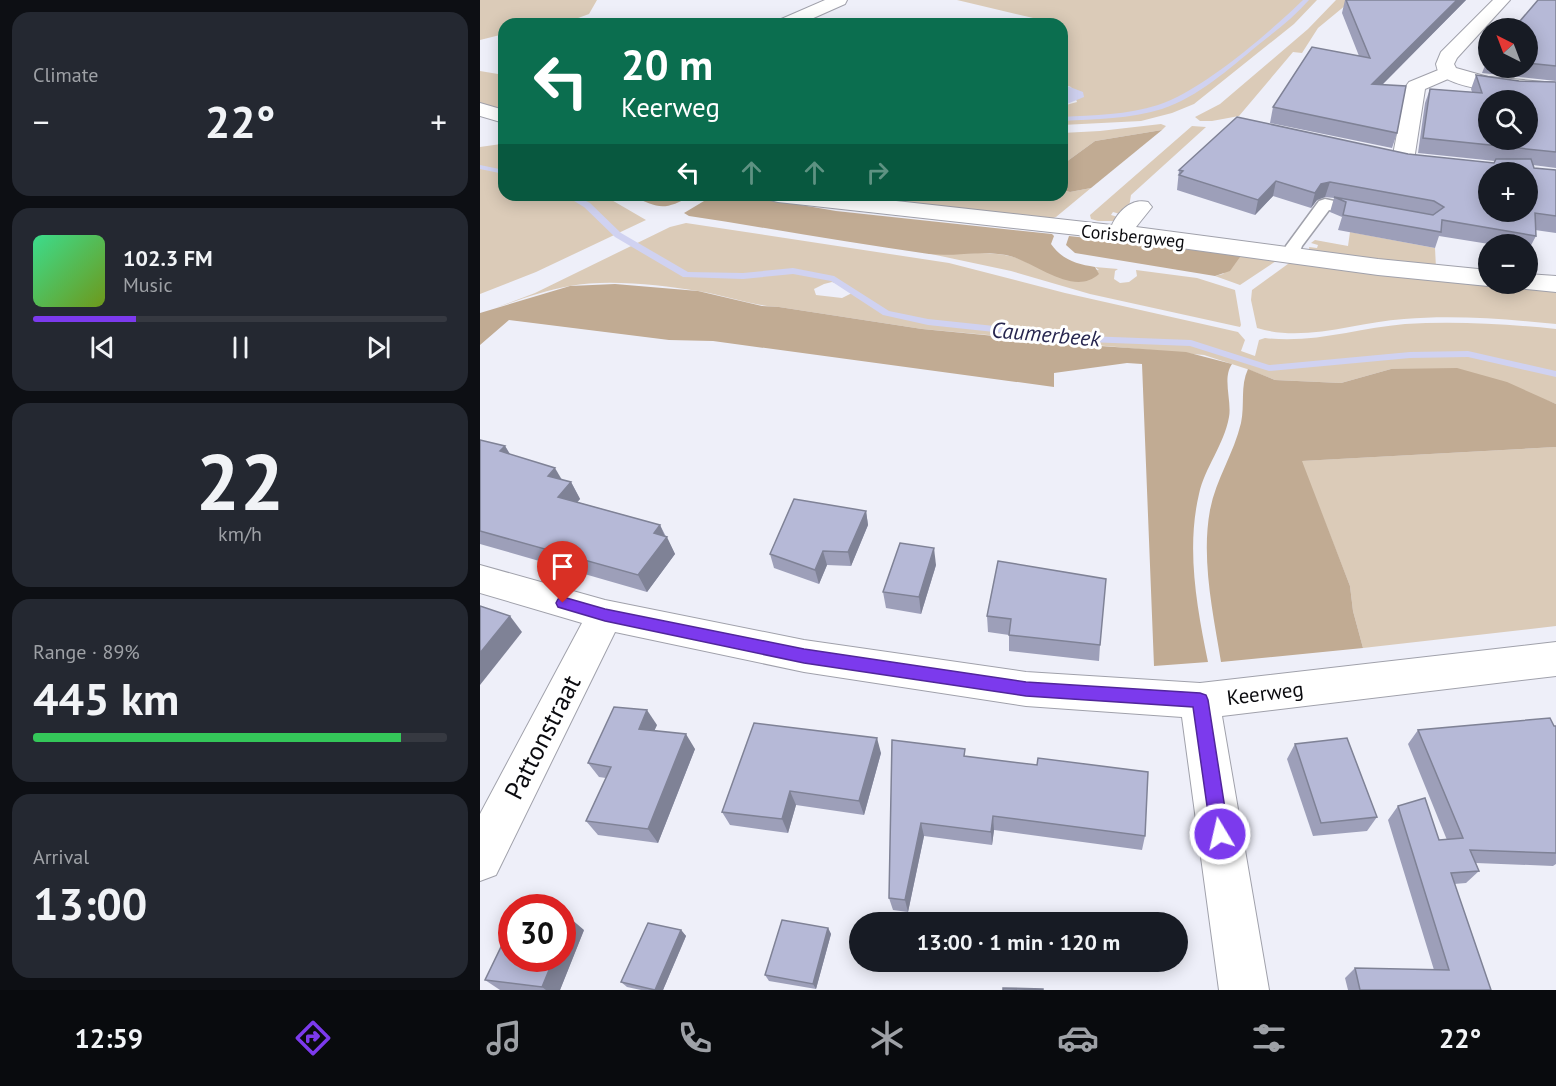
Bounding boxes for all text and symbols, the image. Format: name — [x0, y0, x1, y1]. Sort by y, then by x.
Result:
north arrow — [1478, 18, 1538, 78]
map controls — [1478, 18, 1538, 294]
text: 20 m — [621, 37, 713, 92]
icon: left — [522, 42, 600, 120]
text: Climate — [33, 62, 99, 88]
text: Keerweg — [621, 90, 720, 124]
button: search — [1478, 90, 1538, 150]
text: 22° — [205, 92, 275, 150]
text: − — [33, 100, 50, 143]
text: + — [430, 100, 447, 143]
icon: left — [672, 156, 705, 189]
icon: ahead — [735, 156, 768, 189]
icon: ahead — [798, 156, 831, 189]
icon: right — [861, 156, 894, 189]
button: + — [1478, 162, 1538, 222]
street label: Corisbergweg — [1080, 219, 1186, 253]
button: − — [1478, 234, 1538, 294]
text: 102.3 FM — [123, 244, 213, 272]
text: Music — [123, 272, 172, 298]
water label: Caumerbeek — [991, 315, 1103, 353]
icon: previous — [86, 331, 119, 364]
icon: pause — [224, 331, 257, 364]
icon: next — [362, 331, 395, 364]
text: 22 — [196, 431, 284, 532]
text: km/h — [218, 521, 262, 547]
pin — [537, 541, 588, 603]
icon: arrive — [546, 550, 579, 583]
text: Range · 89% — [33, 639, 140, 665]
text: 445 km — [33, 669, 179, 727]
street label: Pattonstraat — [497, 669, 587, 805]
street label: Keerweg — [1225, 675, 1305, 711]
position arrow — [1188, 802, 1252, 866]
text: Arrival — [33, 844, 89, 870]
text: 13:00 — [33, 874, 147, 932]
speed limit sign: 30 — [498, 894, 576, 972]
text: 13:00 · 1 min · 120 m — [917, 928, 1120, 956]
icon: directions — [292, 1017, 334, 1059]
icon: music — [483, 1017, 525, 1059]
icon: phone — [674, 1017, 716, 1059]
icon: climate — [866, 1017, 908, 1059]
icon: car — [1057, 1017, 1099, 1059]
icon: filters — [1248, 1017, 1290, 1059]
text: 12:59 — [75, 1021, 143, 1055]
text: 22° — [1439, 1021, 1481, 1055]

